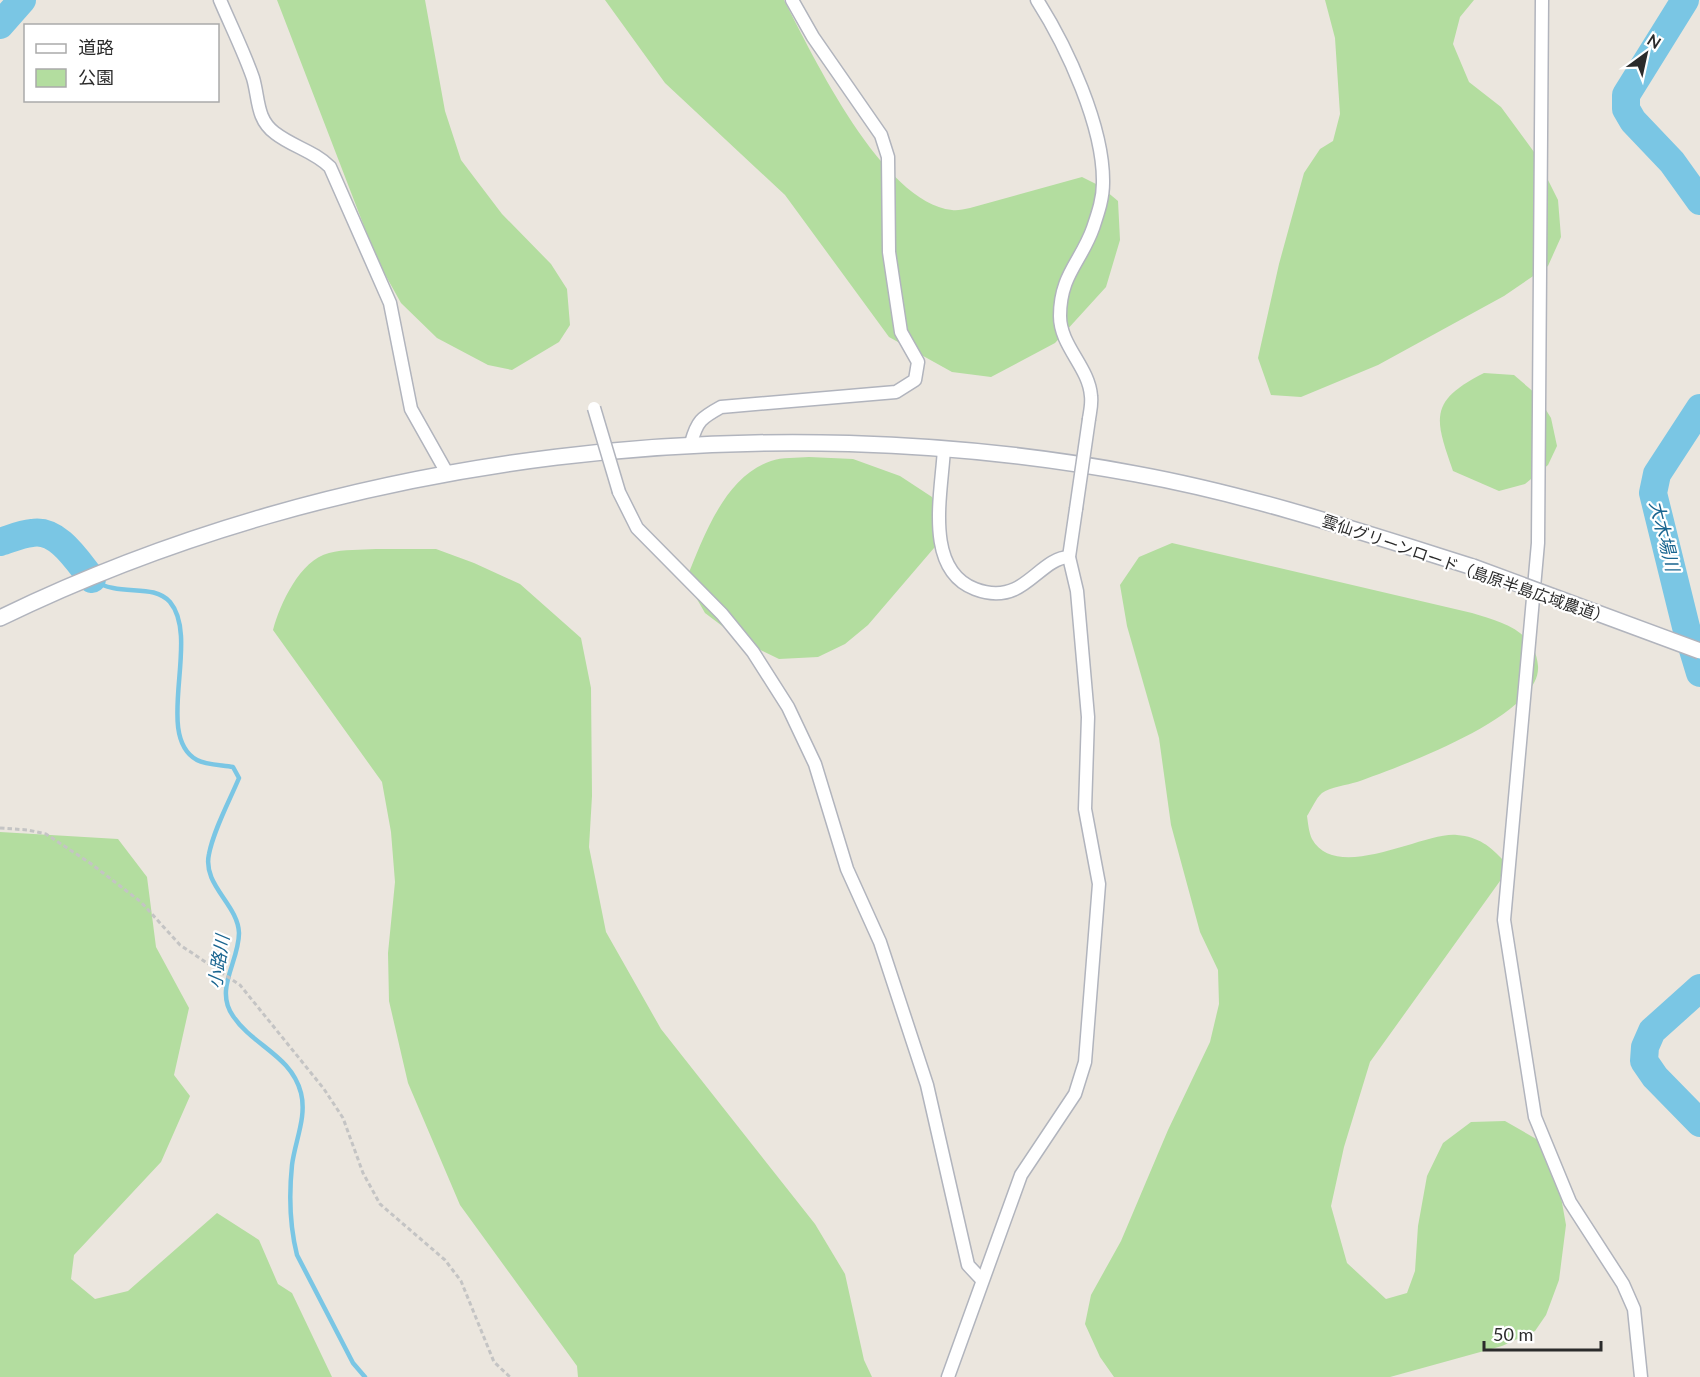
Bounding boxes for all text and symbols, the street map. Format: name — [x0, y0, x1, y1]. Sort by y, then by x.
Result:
legend — [24, 24, 219, 102]
north arrow — [1616, 24, 1676, 84]
text: N — [1644, 30, 1665, 52]
text: 道路 — [78, 36, 114, 58]
text: 公園 — [78, 66, 114, 88]
water label: 大木場川 — [1646, 498, 1685, 575]
street label: 雲仙グリーンロード（島原半島広域農道） — [1320, 510, 1613, 627]
water label: 小路川 — [203, 931, 233, 990]
scale bar — [1484, 1314, 1601, 1352]
text: 50 m — [1493, 1323, 1533, 1345]

